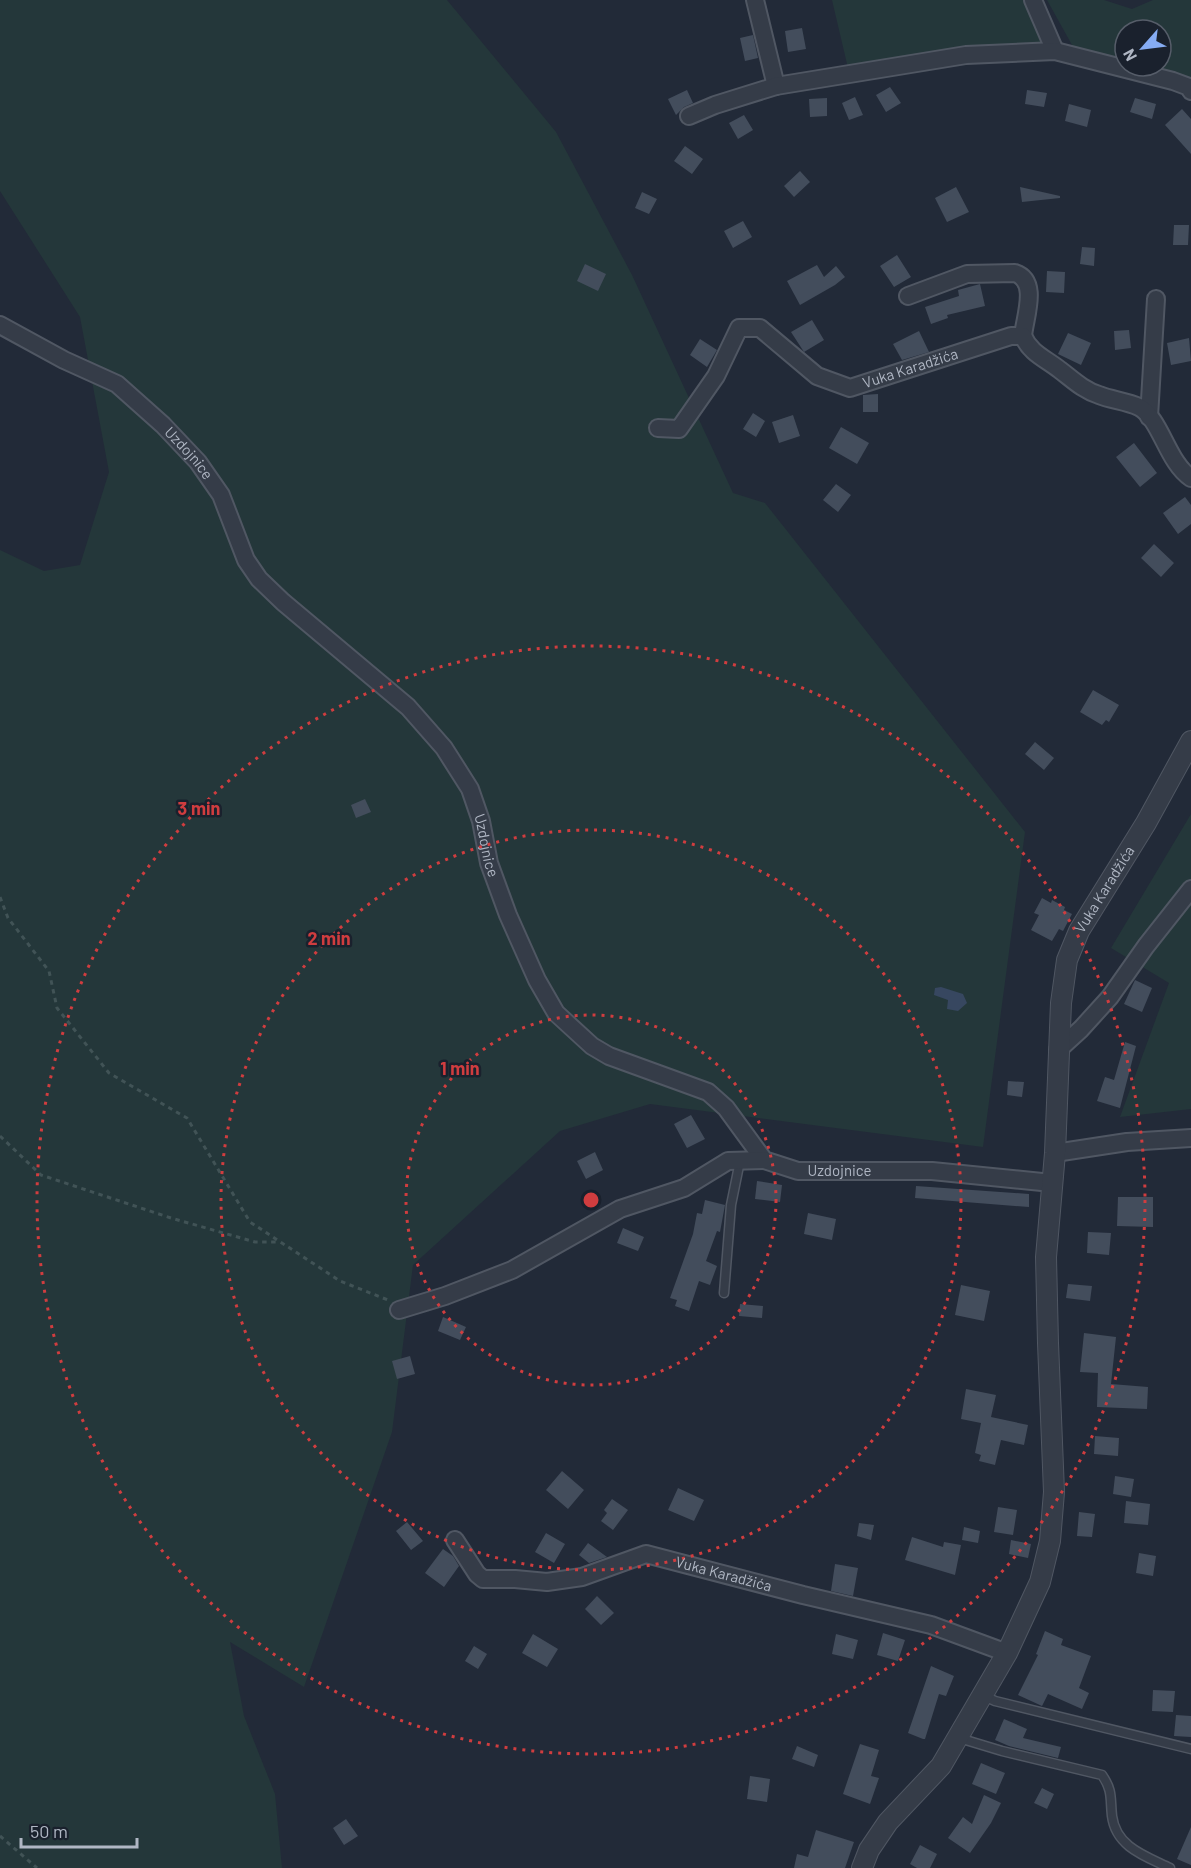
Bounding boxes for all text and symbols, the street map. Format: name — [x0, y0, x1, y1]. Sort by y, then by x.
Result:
north arrow — [1113, 18, 1173, 78]
text: N — [1118, 46, 1140, 64]
street label: Vuka Karadžića — [860, 344, 960, 391]
street label: Uzdojnice — [161, 423, 217, 483]
text: 3 min — [178, 797, 220, 819]
street label: Uzdojnice — [471, 811, 503, 879]
street label: Vuka Karadžića — [1070, 842, 1138, 936]
text: 2 min — [307, 927, 351, 949]
text: 1 min — [440, 1057, 480, 1079]
street label: Uzdojnice — [807, 1161, 872, 1179]
centre of rings — [581, 1190, 601, 1210]
street label: Vuka Karadžića — [674, 1552, 774, 1595]
scale bar — [21, 1811, 136, 1849]
text: 50 m — [30, 1820, 68, 1842]

